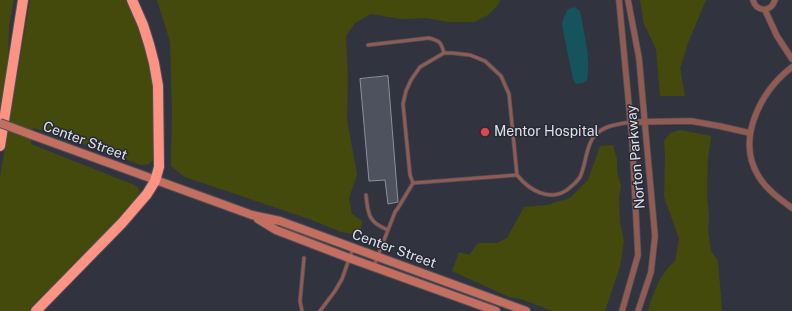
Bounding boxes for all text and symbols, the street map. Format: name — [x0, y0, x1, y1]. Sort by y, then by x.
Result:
street label: Norton Parkway — [623, 104, 649, 210]
street label: Center Street — [41, 118, 129, 164]
place label: Mentor Hospital — [494, 124, 599, 140]
marker: Mentor Hospital — [479, 126, 491, 138]
street label: Center Street — [350, 226, 438, 272]

